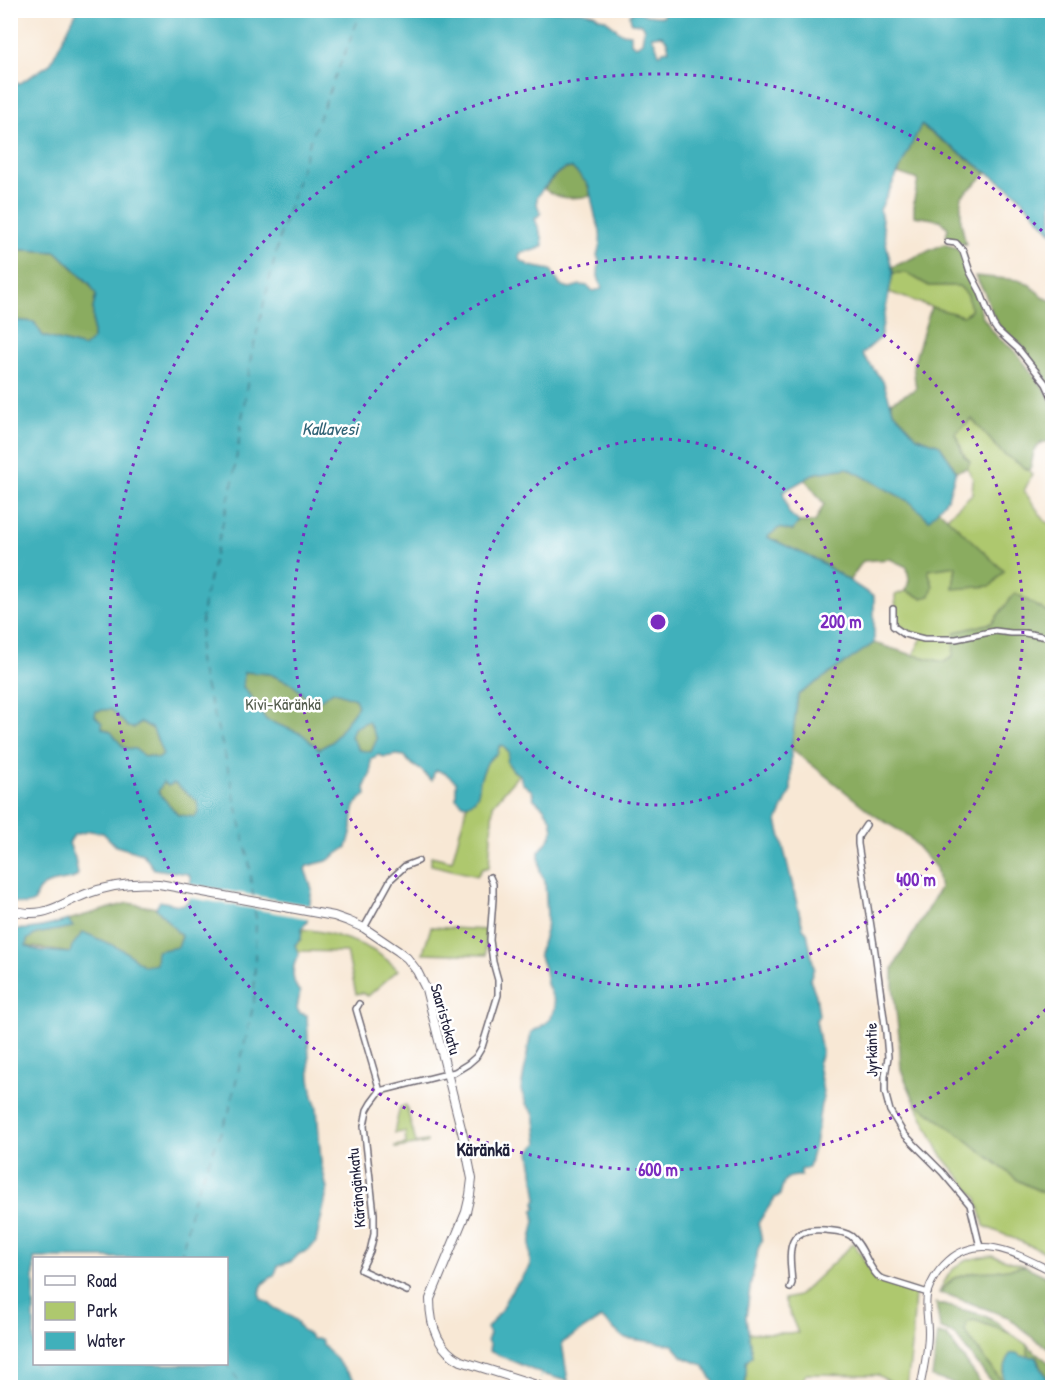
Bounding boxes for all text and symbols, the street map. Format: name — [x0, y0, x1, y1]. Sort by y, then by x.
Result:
water label: Kallavesi — [302, 416, 360, 441]
text: 200 m — [821, 609, 861, 634]
centre of rings — [648, 612, 668, 632]
park label: Kivi-Käränkä — [245, 693, 321, 715]
text: 400 m — [896, 867, 936, 892]
street label: Saaristokatu — [425, 981, 467, 1057]
street label: Jyrkäntie — [860, 1022, 882, 1077]
district label: Käränkä — [456, 1137, 510, 1162]
street label: Kärängänkatu — [342, 1147, 370, 1229]
text: 600 m — [638, 1157, 678, 1182]
legend — [33, 1257, 228, 1365]
text: Road — [87, 1268, 117, 1293]
text: Park — [87, 1298, 118, 1323]
text: Water — [87, 1328, 125, 1353]

